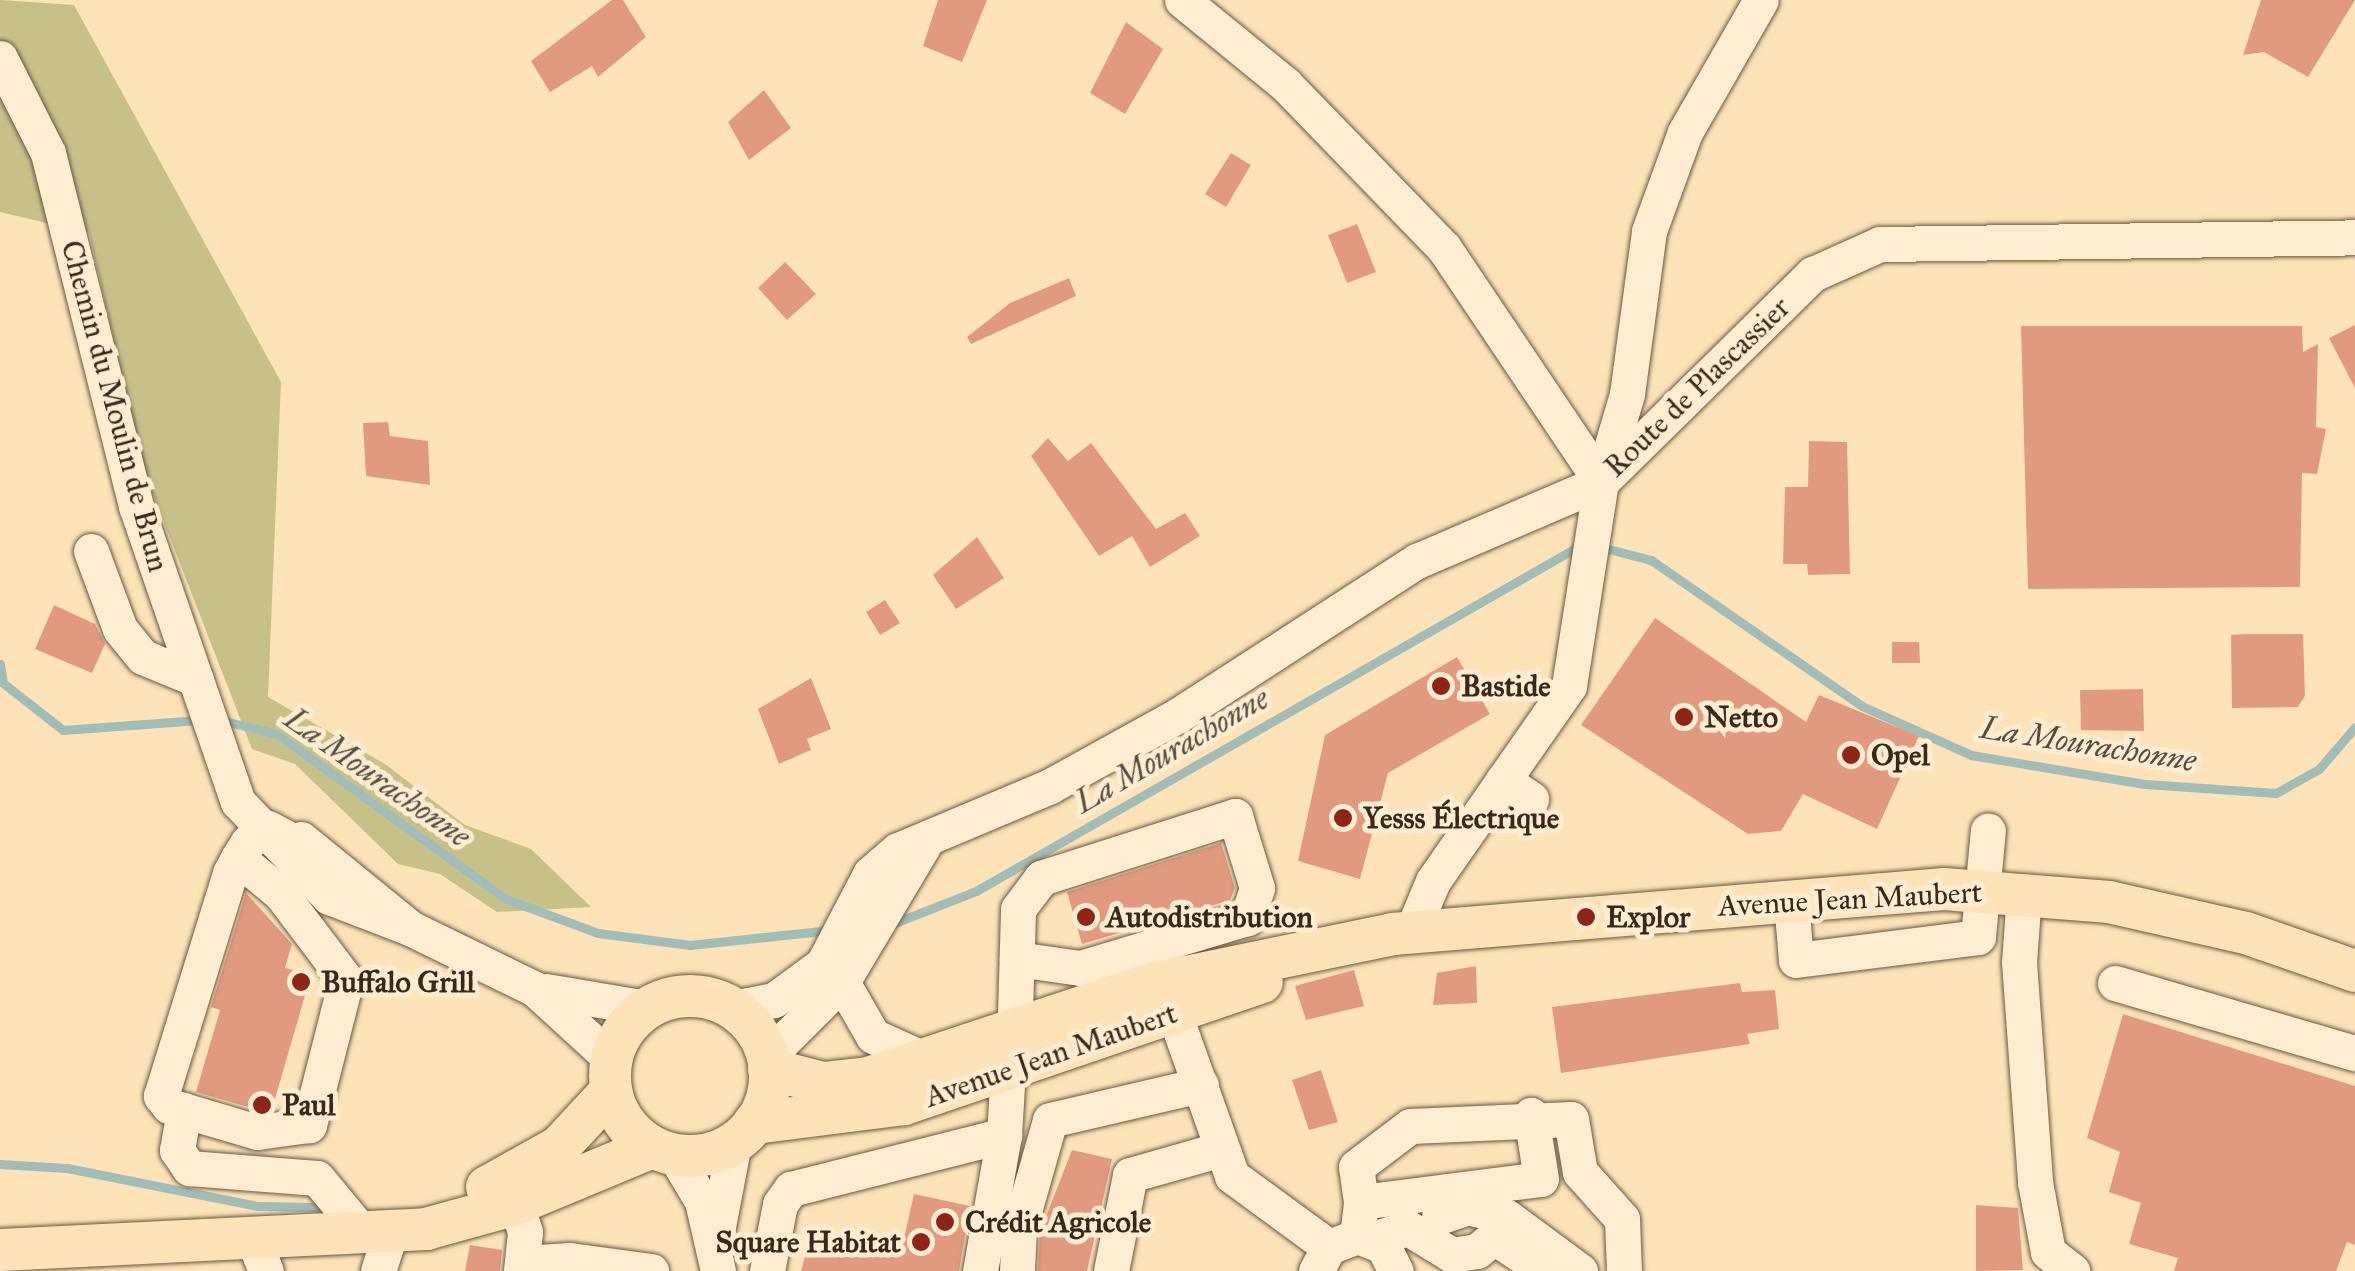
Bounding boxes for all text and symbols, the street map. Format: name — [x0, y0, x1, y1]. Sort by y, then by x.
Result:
street label: Chemin du Moulin de Brun — [53, 236, 177, 576]
street label: Route de Plascassier — [1597, 289, 1797, 485]
place label: Bastide — [1461, 668, 1551, 704]
marker: Bastide — [1430, 675, 1452, 697]
water label: La Mourachonne — [1068, 680, 1276, 822]
place label: Netto — [1704, 699, 1778, 735]
water label: La Mourachonne — [277, 700, 477, 856]
marker: Netto — [1673, 706, 1695, 728]
water label: La Mourachonne — [1978, 709, 2198, 781]
place label: Opel — [1871, 737, 1929, 773]
marker: Opel — [1840, 744, 1862, 766]
place label: Yesss Électrique — [1363, 800, 1559, 836]
marker: Yesss Électrique — [1332, 807, 1354, 829]
street label: Avenue Jean Maubert — [1717, 874, 1983, 924]
place label: Autodistribution — [1106, 899, 1313, 935]
place label: Explor — [1606, 899, 1690, 935]
marker: Autodistribution — [1075, 906, 1097, 928]
marker: Explor — [1575, 906, 1597, 928]
place label: Buffalo Grill — [321, 964, 475, 1000]
marker: Buffalo Grill — [290, 971, 312, 993]
street label: Avenue Jean Maubert — [920, 995, 1182, 1115]
place label: Paul — [282, 1087, 335, 1123]
marker: Paul — [251, 1094, 273, 1116]
place label: Crédit Agricole — [965, 1204, 1151, 1240]
marker: Crédit Agricole — [934, 1211, 956, 1233]
place label: Square Habitat — [716, 1224, 901, 1260]
marker: Square Habitat — [910, 1231, 932, 1253]

